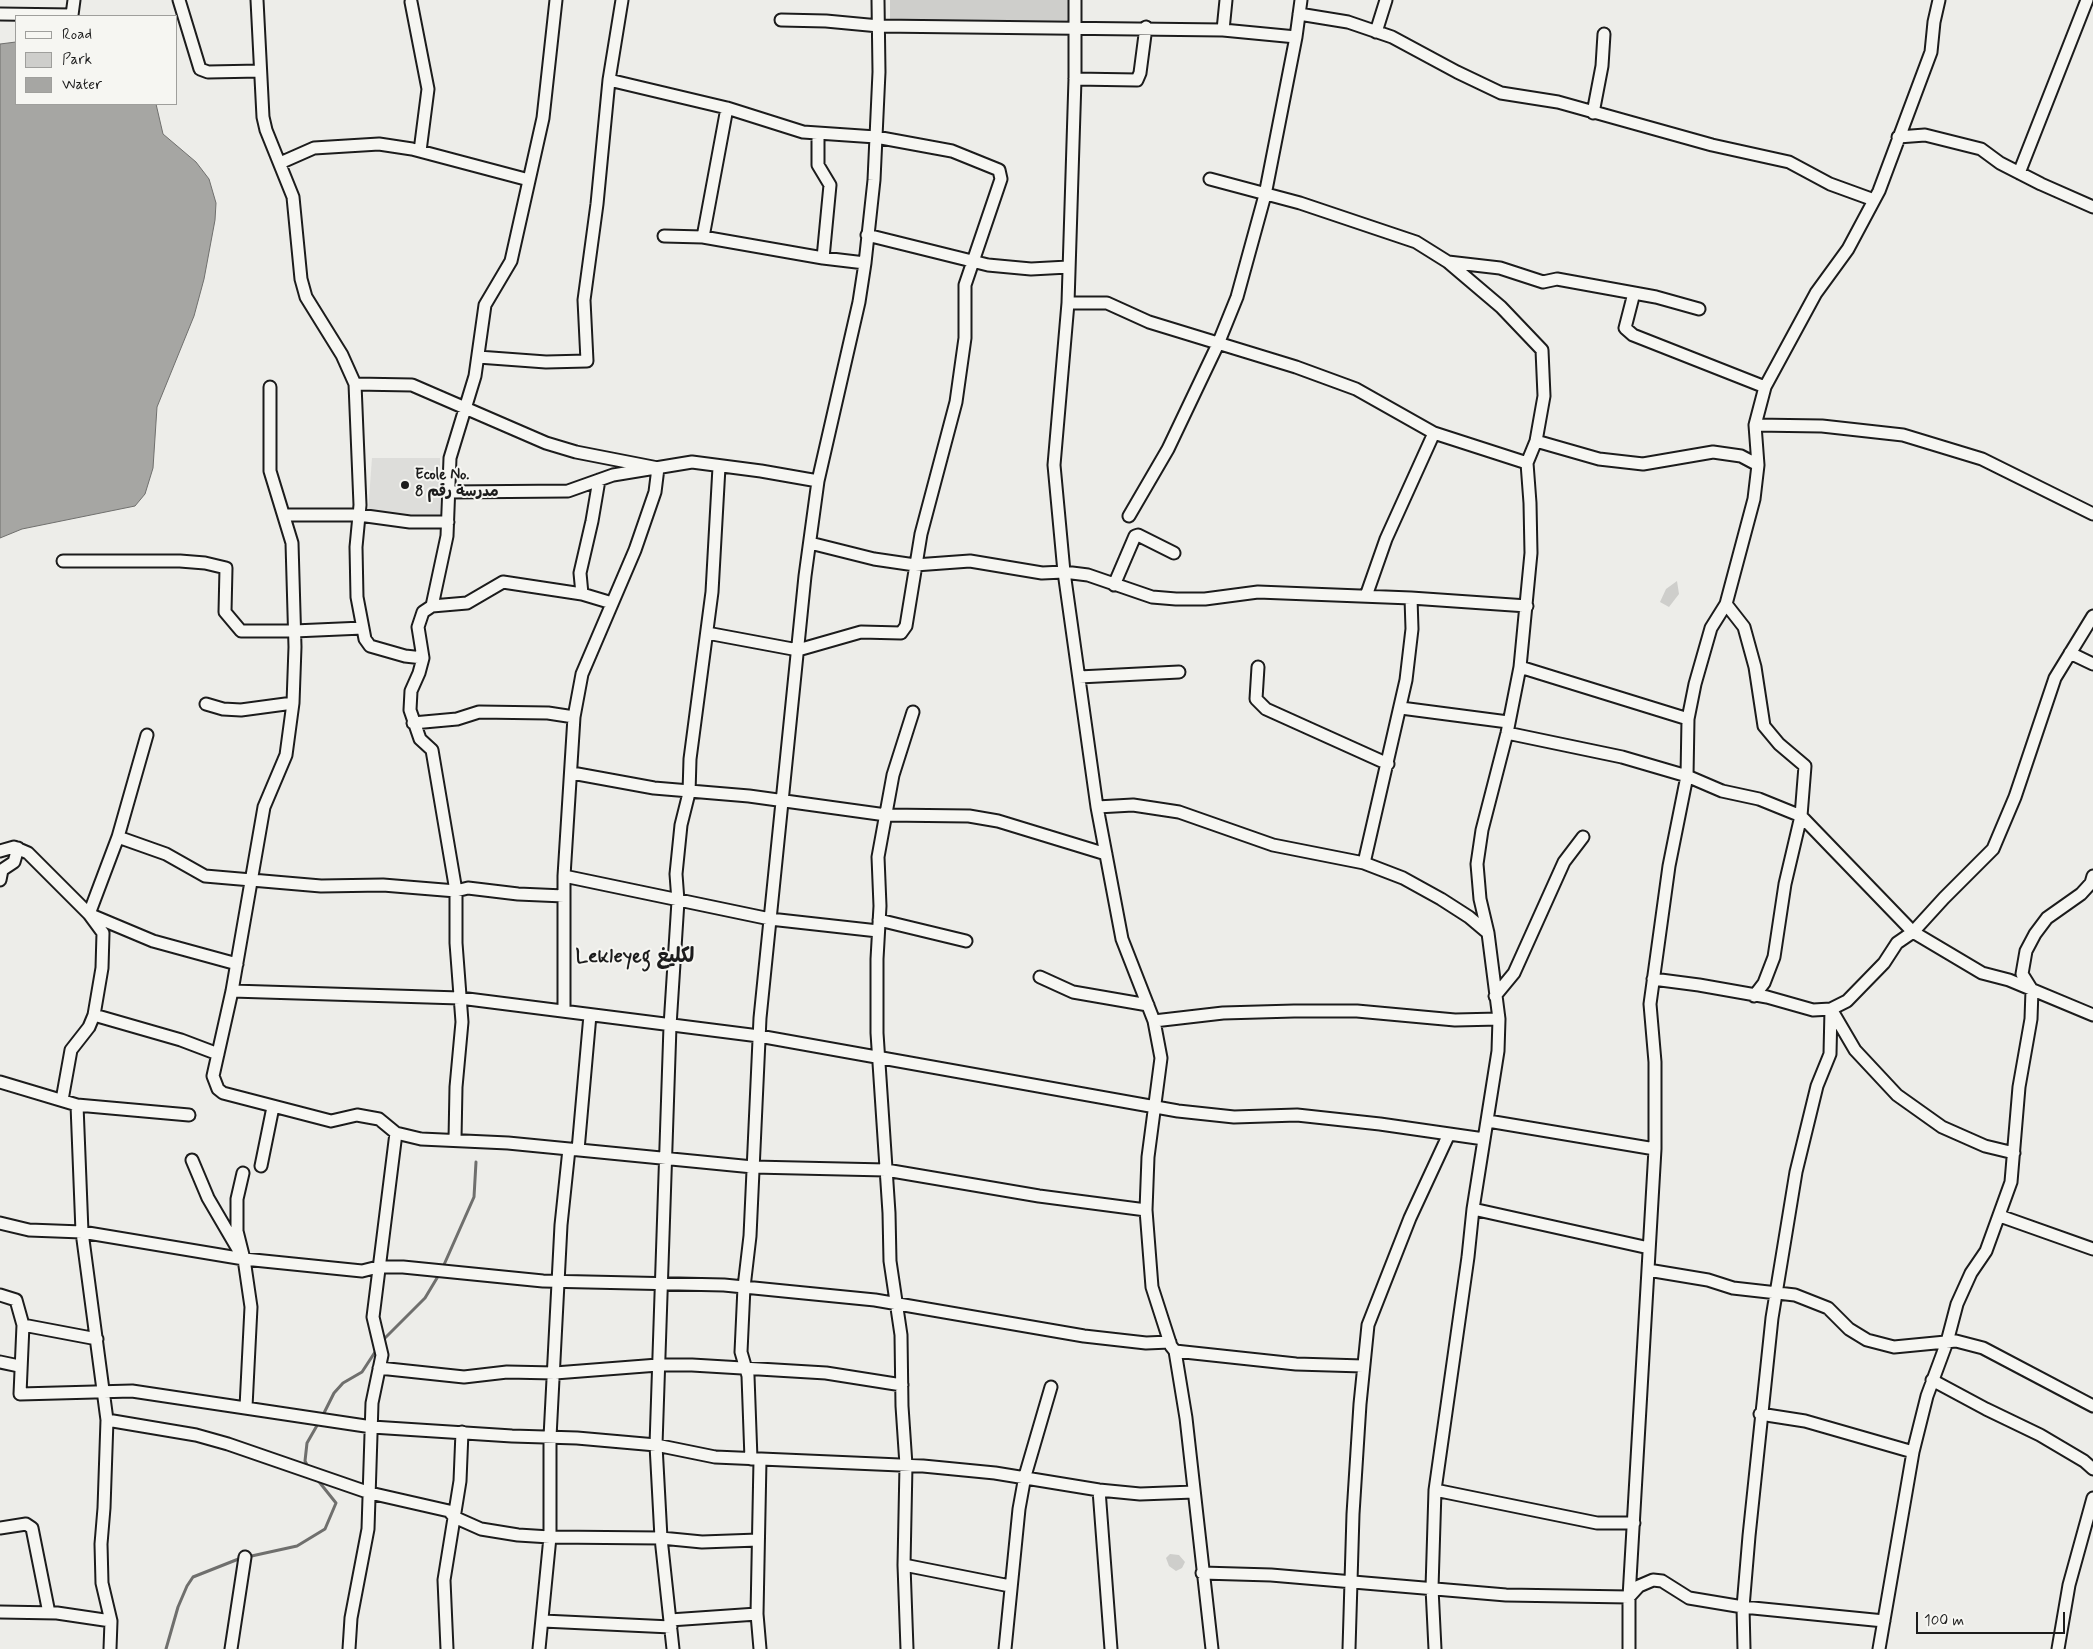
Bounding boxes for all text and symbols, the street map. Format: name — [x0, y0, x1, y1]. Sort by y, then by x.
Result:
legend — [15, 15, 178, 105]
text: Road — [62, 25, 92, 45]
text: Park — [62, 50, 92, 70]
text: Water — [62, 75, 102, 95]
place label: Ecole No. 8 مدرسة رقم — [415, 467, 499, 502]
marker: Ecole No. 8 مدرسة رقم — [399, 479, 411, 491]
district label: Lekleyeg لكليغ — [576, 946, 694, 970]
scale bar — [1918, 1602, 2067, 1634]
text: 100 m — [1924, 1611, 1964, 1631]

